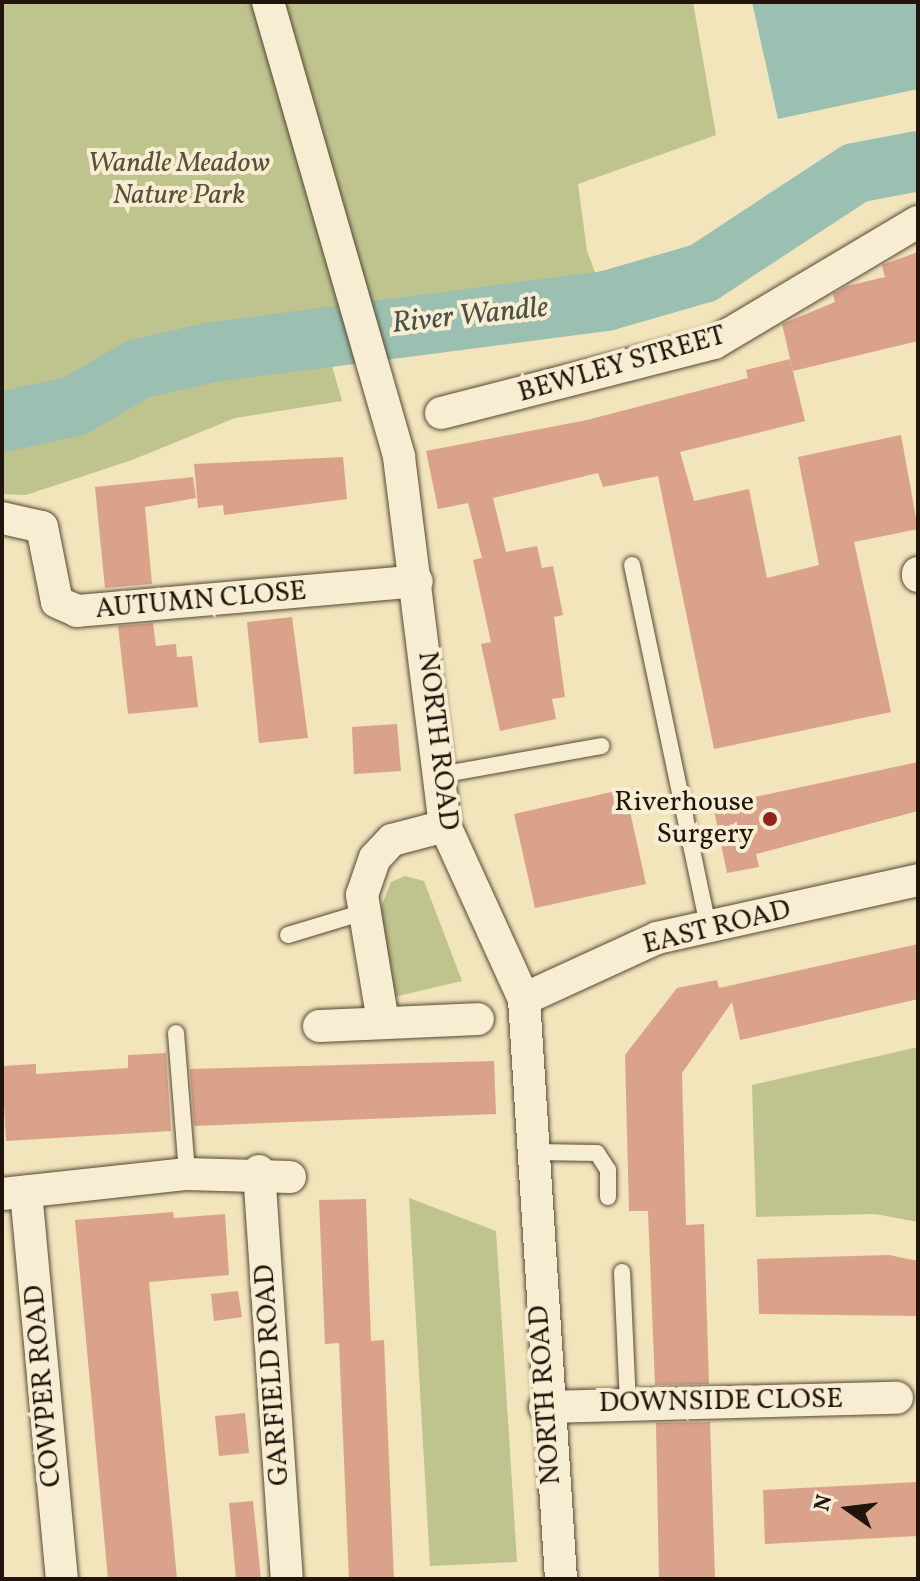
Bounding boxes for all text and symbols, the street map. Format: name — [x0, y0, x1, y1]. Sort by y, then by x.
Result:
park label: Wandle Meadow Nature Park — [88, 147, 270, 213]
water label: River Wandle — [390, 290, 550, 342]
street label: BEWLEY STREET — [514, 319, 730, 411]
street label: AUTUMN CLOSE — [94, 575, 308, 627]
street label: NORTH ROAD — [409, 650, 465, 832]
place label: Riverhouse Surgery — [614, 786, 754, 852]
marker: Riverhouse Surgery — [761, 810, 779, 828]
street label: EAST ROAD — [639, 893, 795, 963]
street label: GARFIELD ROAD — [249, 1263, 297, 1487]
street label: COWPER ROAD — [18, 1283, 70, 1489]
street label: NORTH ROAD — [523, 1304, 569, 1486]
street label: DOWNSIDE CLOSE — [599, 1383, 843, 1421]
north arrow — [808, 1469, 888, 1549]
text: N — [807, 1492, 841, 1515]

